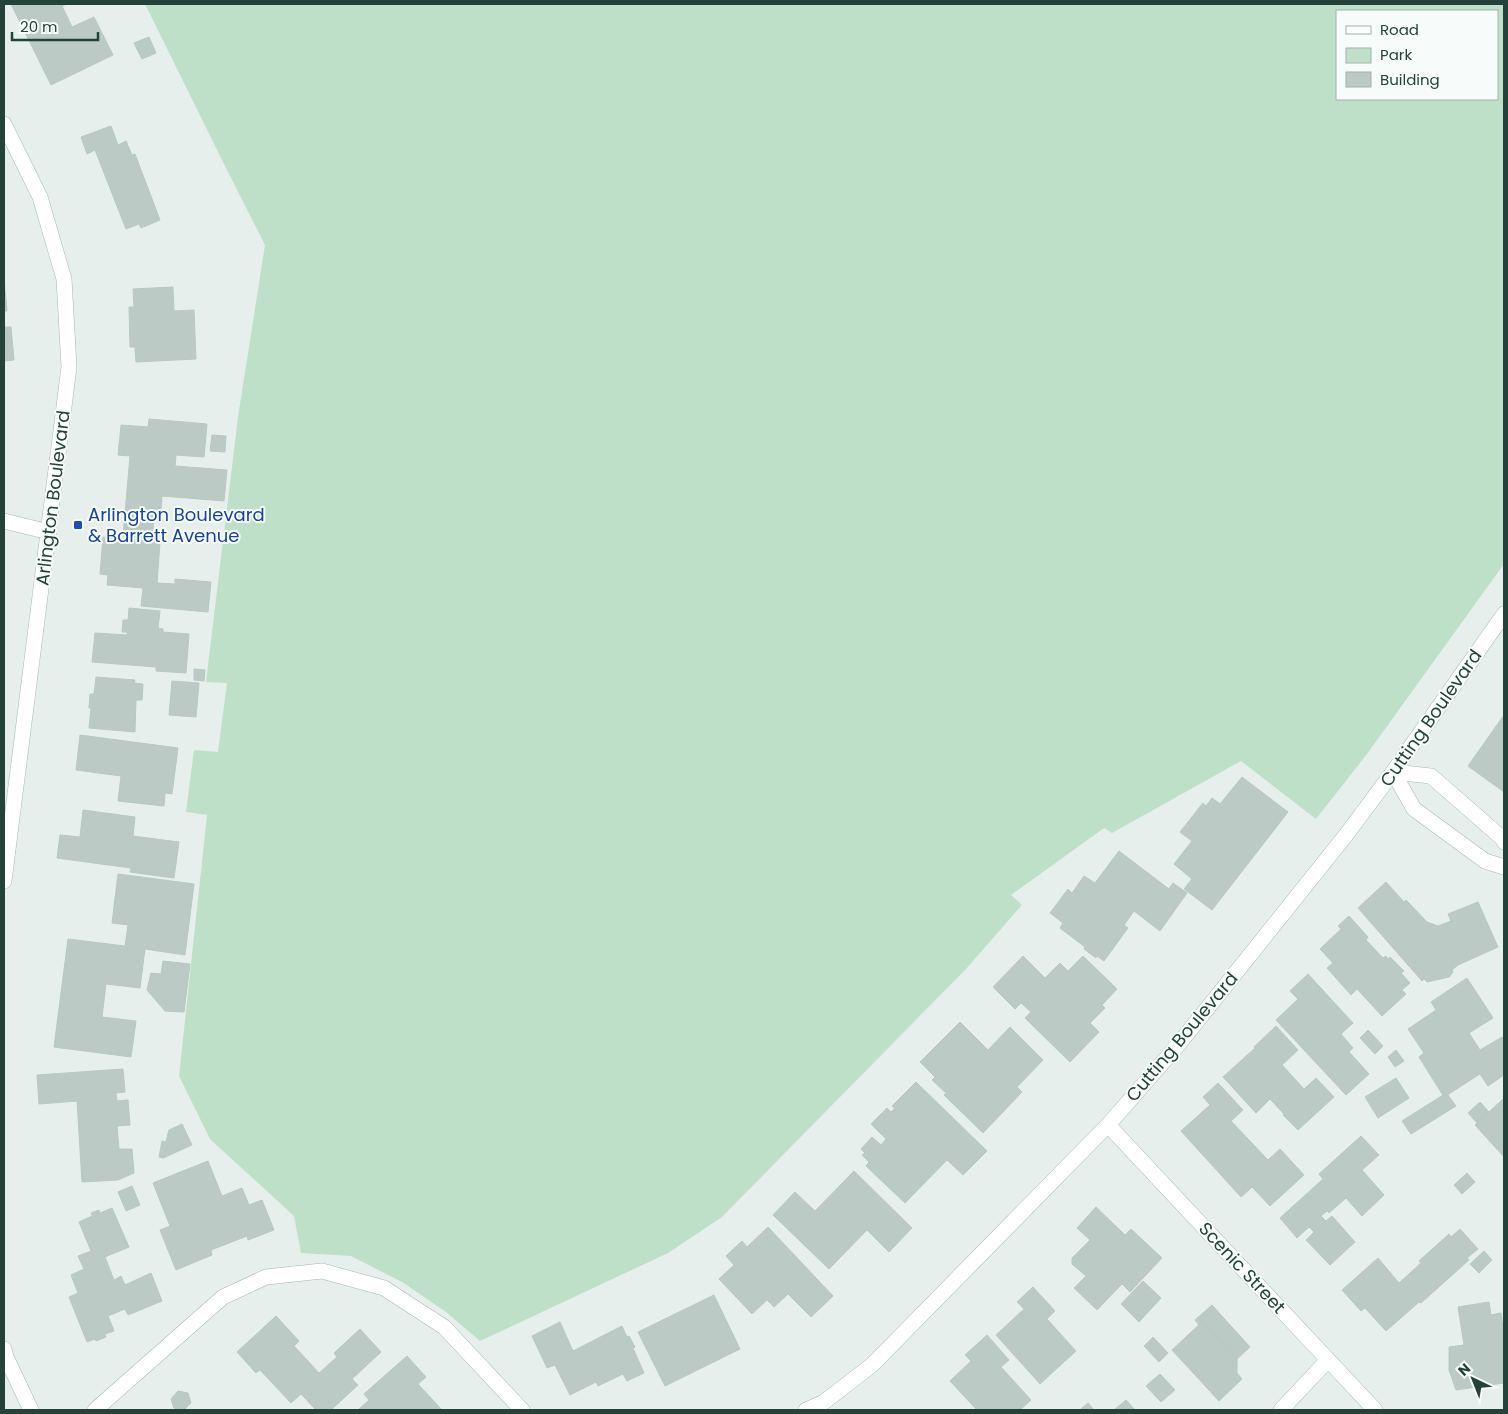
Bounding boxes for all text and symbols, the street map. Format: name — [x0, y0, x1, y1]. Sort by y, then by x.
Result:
scale bar — [12, 10, 99, 42]
legend — [1336, 10, 1498, 100]
text: 20 m — [20, 16, 58, 37]
text: Road — [1380, 19, 1419, 40]
text: Park — [1380, 44, 1412, 65]
text: Building — [1380, 69, 1440, 90]
street label: Arlington Boulevard — [29, 409, 76, 587]
place label: Arlington Boulevard & Barrett Avenue — [88, 502, 265, 548]
marker: Arlington Boulevard & Barrett Avenue — [72, 519, 84, 531]
street label: Cutting Boulevard — [1374, 644, 1487, 791]
street label: Cutting Boulevard — [1120, 966, 1243, 1107]
street label: Scenic Street — [1193, 1216, 1291, 1319]
north arrow — [1448, 1354, 1498, 1404]
text: N — [1453, 1359, 1475, 1380]

